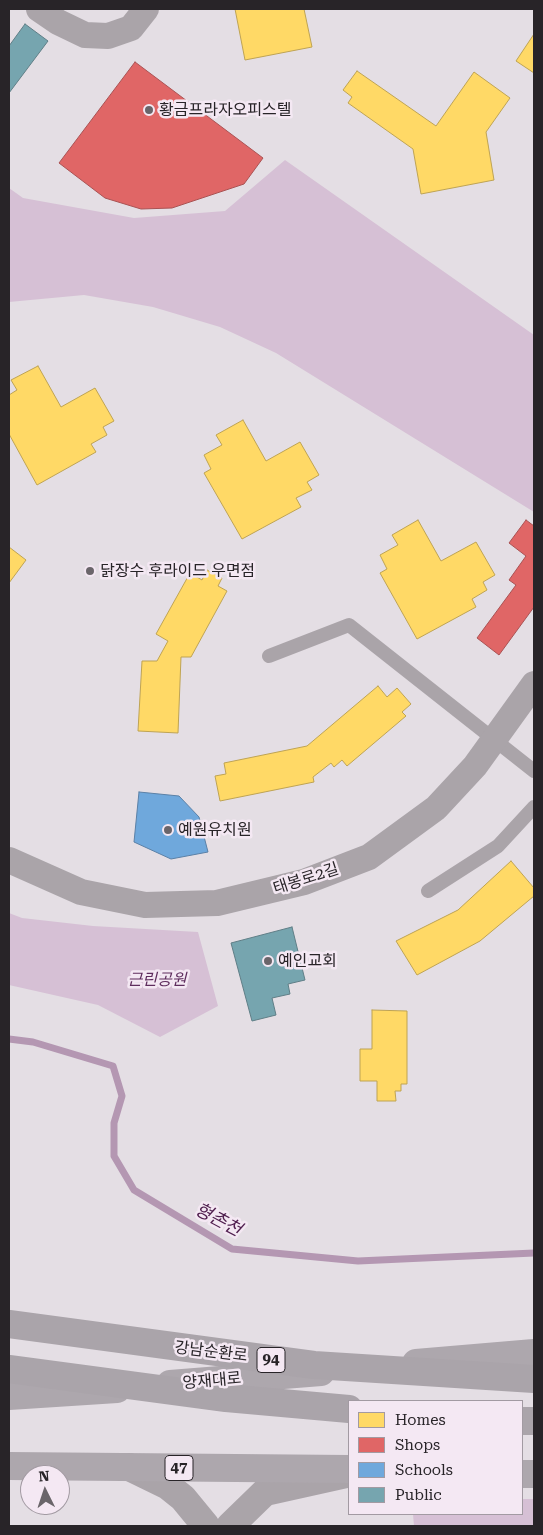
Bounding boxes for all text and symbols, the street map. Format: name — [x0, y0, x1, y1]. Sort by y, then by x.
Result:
place label: 황금프라자오피스텔 — [159, 100, 291, 120]
marker: 황금프라자오피스텔 — [143, 104, 155, 116]
place label: 닭장수 후라이드 우면점 — [100, 561, 255, 581]
marker: 닭장수 후라이드 우면점 — [84, 565, 96, 577]
place label: 예원유치원 — [178, 820, 252, 840]
marker: 예원유치원 — [162, 824, 174, 836]
street label: 태봉로2길 — [271, 859, 341, 899]
place label: 예인교회 — [278, 951, 337, 971]
marker: 예인교회 — [262, 955, 274, 967]
park label: 근린공원 — [128, 970, 186, 990]
water label: 형촌천 — [191, 1199, 245, 1241]
street label: 강남순환로 — [173, 1338, 249, 1366]
road number: 94 — [257, 1348, 285, 1372]
street label: 양재대로 — [182, 1369, 242, 1393]
legend — [348, 1400, 523, 1515]
text: Homes — [395, 1411, 446, 1429]
text: Shops — [395, 1436, 440, 1454]
road number: 47 — [165, 1456, 193, 1480]
text: Schools — [395, 1461, 453, 1479]
north arrow — [20, 1465, 70, 1515]
text: N — [38, 1468, 50, 1484]
text: Public — [395, 1486, 442, 1504]

